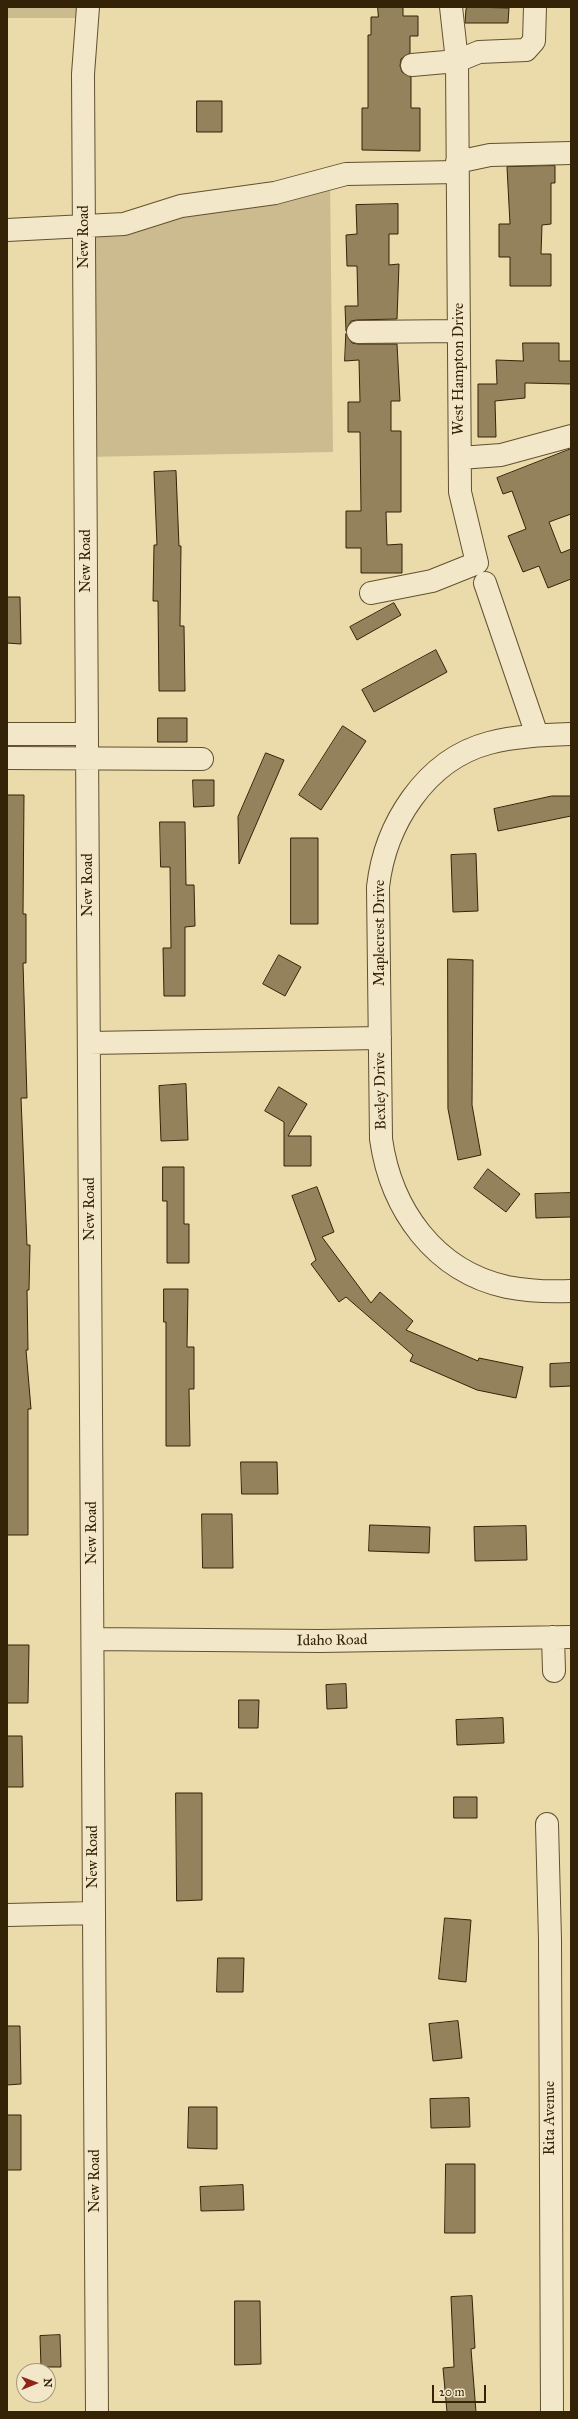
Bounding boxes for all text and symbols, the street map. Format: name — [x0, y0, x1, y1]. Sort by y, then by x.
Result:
street label: New Road — [75, 205, 93, 269]
street label: West Hampton Drive — [450, 303, 468, 435]
street label: New Road — [77, 529, 95, 593]
street label: New Road — [79, 853, 97, 917]
street label: Maplecrest Drive — [371, 880, 389, 986]
street label: Bexley Drive — [371, 1052, 391, 1130]
street label: New Road — [81, 1177, 99, 1241]
street label: New Road — [83, 1501, 101, 1565]
street label: Idaho Road — [296, 1631, 368, 1651]
street label: New Road — [84, 1825, 102, 1889]
street label: Rita Avenue — [541, 2081, 559, 2155]
street label: New Road — [86, 2149, 104, 2213]
north arrow — [16, 2363, 56, 2403]
scale bar — [434, 2377, 488, 2403]
text: N — [41, 2378, 54, 2388]
text: 20 m — [439, 2385, 465, 2399]

